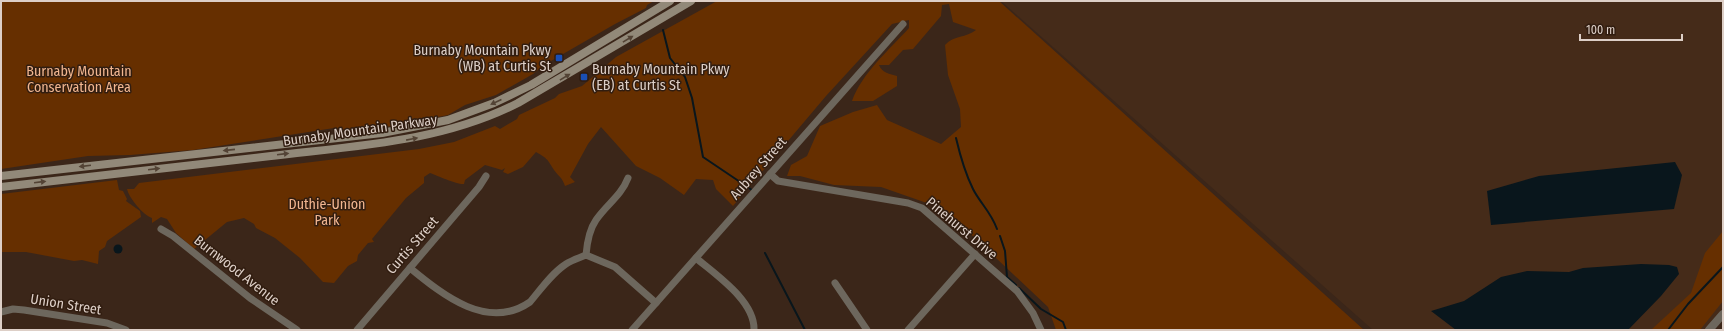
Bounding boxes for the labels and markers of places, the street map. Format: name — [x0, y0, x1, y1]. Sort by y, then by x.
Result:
place label: Burnaby Mountain Pkwy (WB) at Curtis St — [413, 42, 552, 75]
marker: Burnaby Mountain Pkwy (WB) at Curtis St — [554, 53, 564, 63]
place label: Burnaby Mountain Pkwy (EB) at Curtis St — [592, 61, 730, 94]
marker: Burnaby Mountain Pkwy (EB) at Curtis St — [579, 72, 589, 82]

